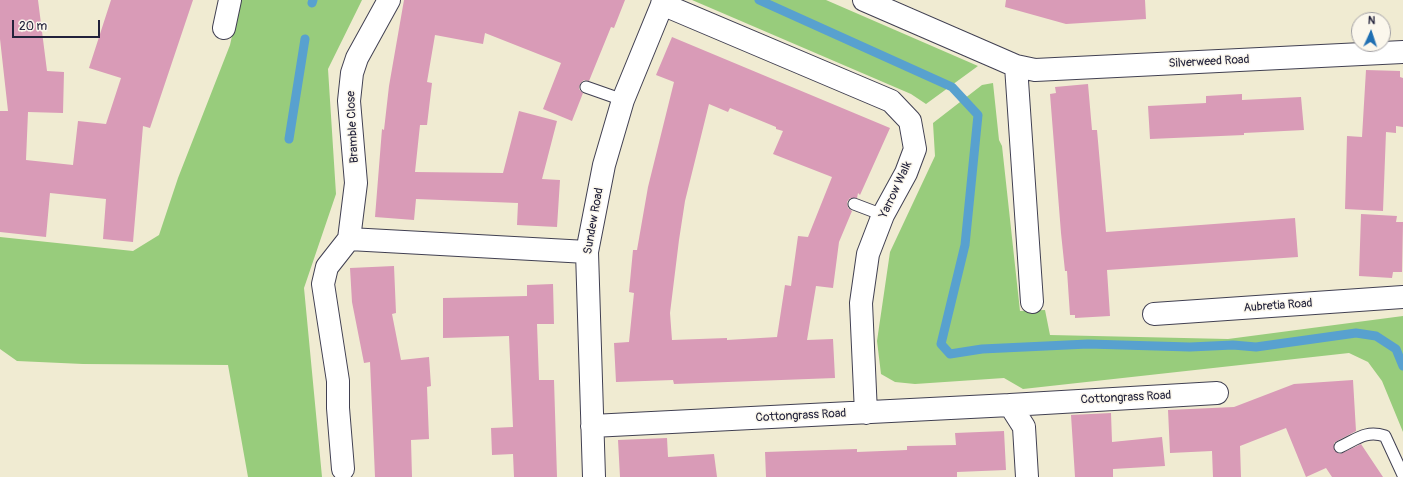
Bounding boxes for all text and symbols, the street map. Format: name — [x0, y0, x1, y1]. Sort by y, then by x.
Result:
scale bar — [14, 12, 102, 38]
north arrow — [1351, 12, 1391, 52]
text: N — [1368, 14, 1376, 27]
text: 20 m — [19, 19, 47, 34]
street label: Silverweed Road — [1168, 53, 1250, 71]
street label: Bramble Close — [344, 90, 362, 164]
street label: Yarrow Walk — [877, 159, 915, 221]
street label: Sundew Road — [581, 187, 607, 255]
street label: Aubretia Road — [1243, 296, 1313, 316]
street label: Cottongrass Road — [1080, 388, 1172, 408]
street label: Cottongrass Road — [755, 406, 847, 426]

